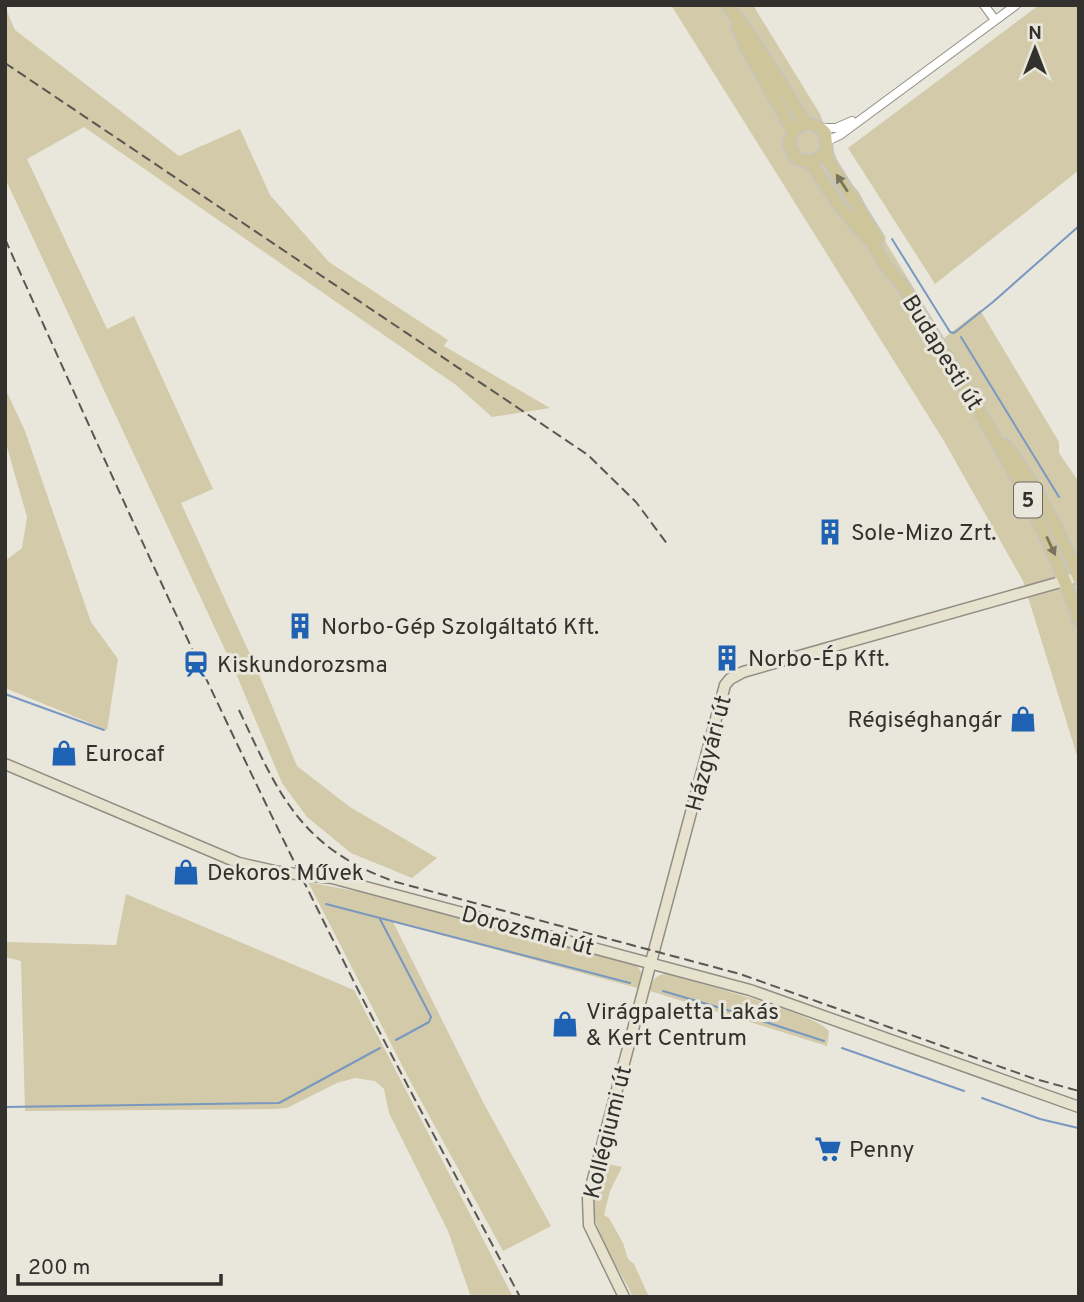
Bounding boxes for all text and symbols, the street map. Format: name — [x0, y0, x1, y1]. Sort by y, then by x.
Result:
north arrow — [1000, 14, 1070, 84]
text: N — [1028, 22, 1042, 46]
one-way arrow — [835, 173, 848, 192]
street label: Budapesti út — [894, 290, 988, 416]
road number: 5 — [1014, 482, 1042, 518]
building icon: Sole-Mizo Zrt. — [815, 517, 845, 547]
place label: Sole-Mizo Zrt. — [851, 520, 996, 549]
one-way arrow — [1045, 536, 1057, 556]
building icon: Norbo-Gép Szolgáltató Kft. — [285, 611, 315, 641]
place label: Norbo-Gép Szolgáltató Kft. — [321, 614, 599, 643]
building icon: Norbo-Ép Kft. — [712, 643, 742, 673]
place label: Norbo-Ép Kft. — [748, 645, 889, 675]
station icon: Kiskundorozsma — [181, 649, 211, 679]
place label: Kiskundorozsma — [217, 652, 388, 681]
street label: Házgyári út — [681, 693, 740, 815]
shop icon: Régiséghangár — [1008, 704, 1038, 734]
place label: Régiséghangár — [847, 707, 1002, 736]
shop icon: Eurocaf — [49, 738, 79, 768]
place label: Eurocaf — [85, 741, 165, 770]
shop icon: Dekoros Művek — [171, 857, 201, 887]
place label: Dekoros Művek — [207, 860, 364, 889]
street label: Dorozsmai út — [458, 901, 597, 964]
place label: Virágpaletta Lakás & Kert Centrum — [586, 999, 779, 1054]
shop icon: Virágpaletta Lakás & Kert Centrum — [550, 1009, 580, 1039]
street label: Kollégiumi út — [579, 1063, 640, 1202]
supermarket icon: Penny — [813, 1134, 843, 1164]
place label: Penny — [849, 1137, 914, 1166]
scale bar — [18, 1242, 220, 1286]
text: 200 m — [28, 1255, 90, 1282]

